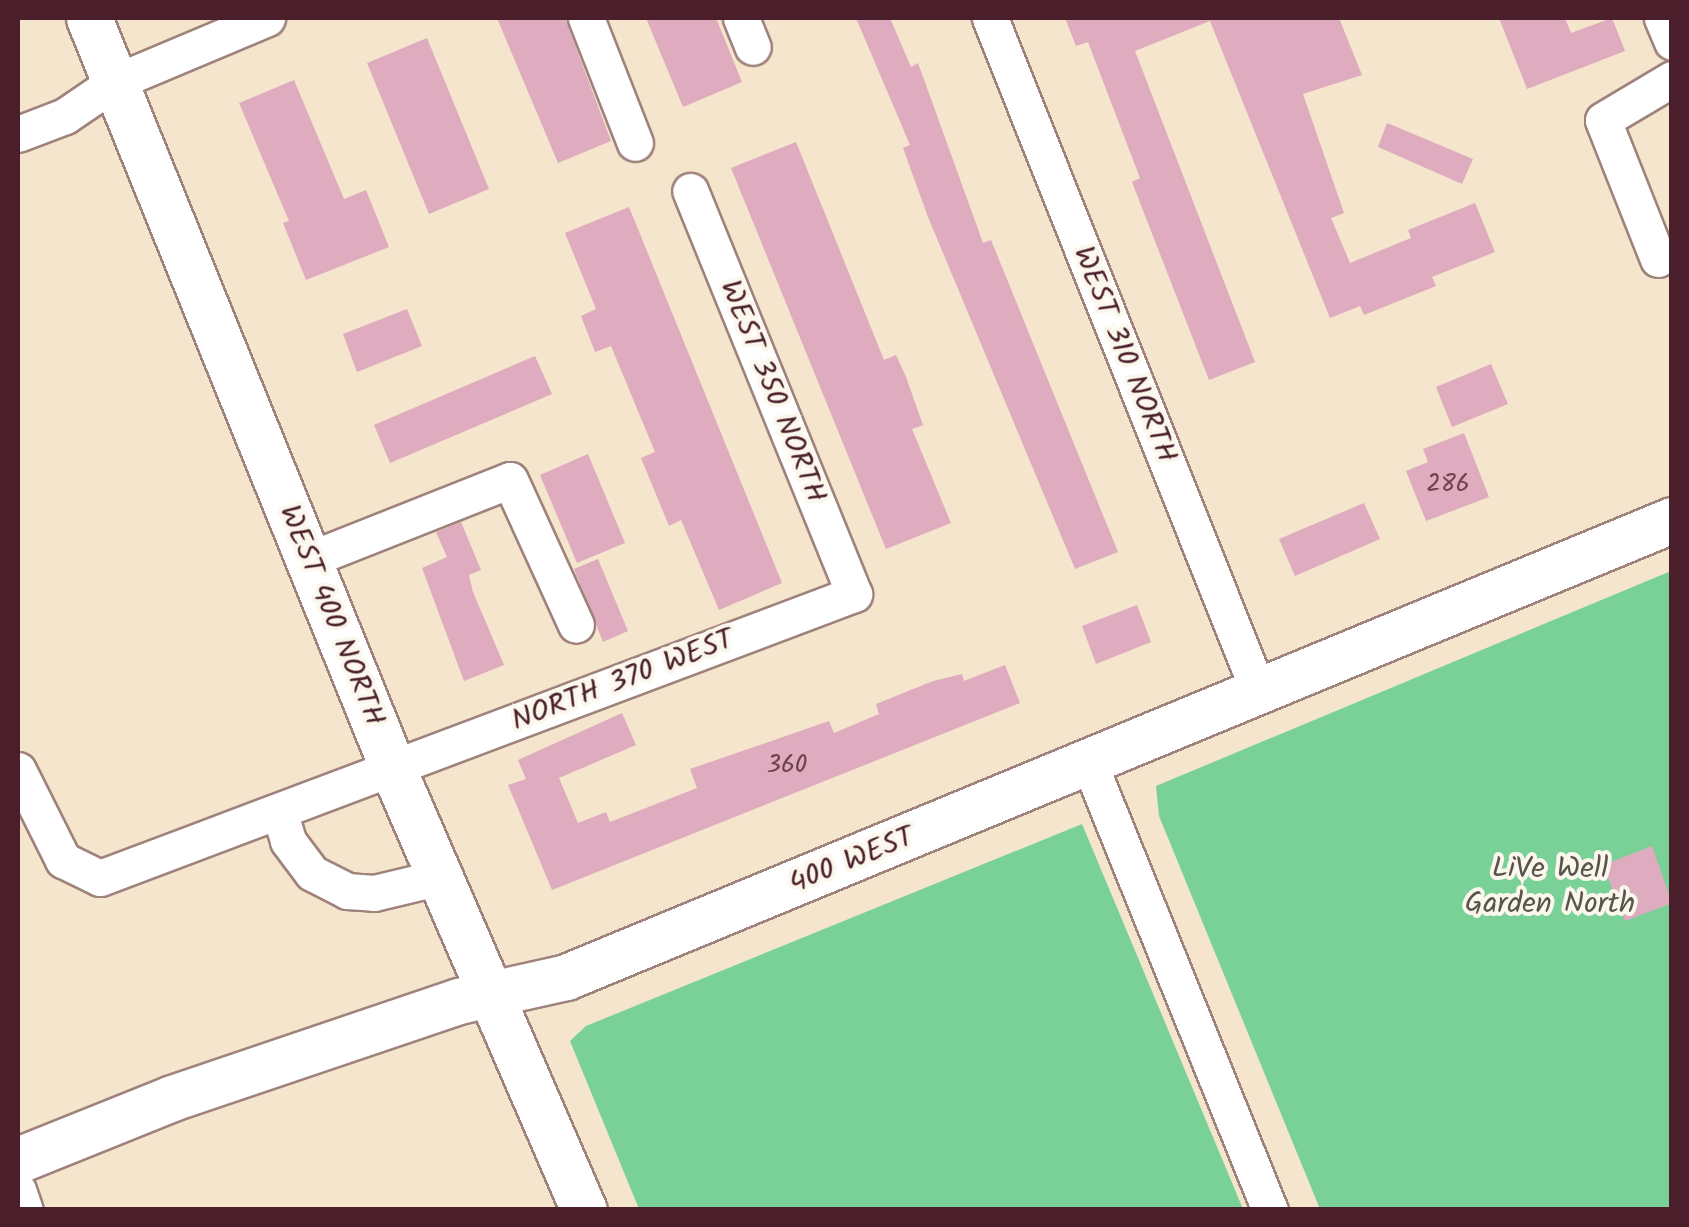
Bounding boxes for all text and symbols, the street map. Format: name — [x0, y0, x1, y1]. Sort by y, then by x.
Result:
street label: WEST 310 NORTH — [1064, 241, 1184, 469]
street label: WEST 350 NORTH — [711, 275, 833, 509]
house number: 286 — [1426, 469, 1470, 499]
street label: WEST 400 NORTH — [270, 500, 392, 732]
street label: NORTH 370 WEST — [507, 622, 739, 740]
house number: 360 — [767, 750, 807, 780]
street label: 400 WEST — [784, 820, 920, 902]
park label: LiVe Well Garden North — [1465, 851, 1635, 922]

